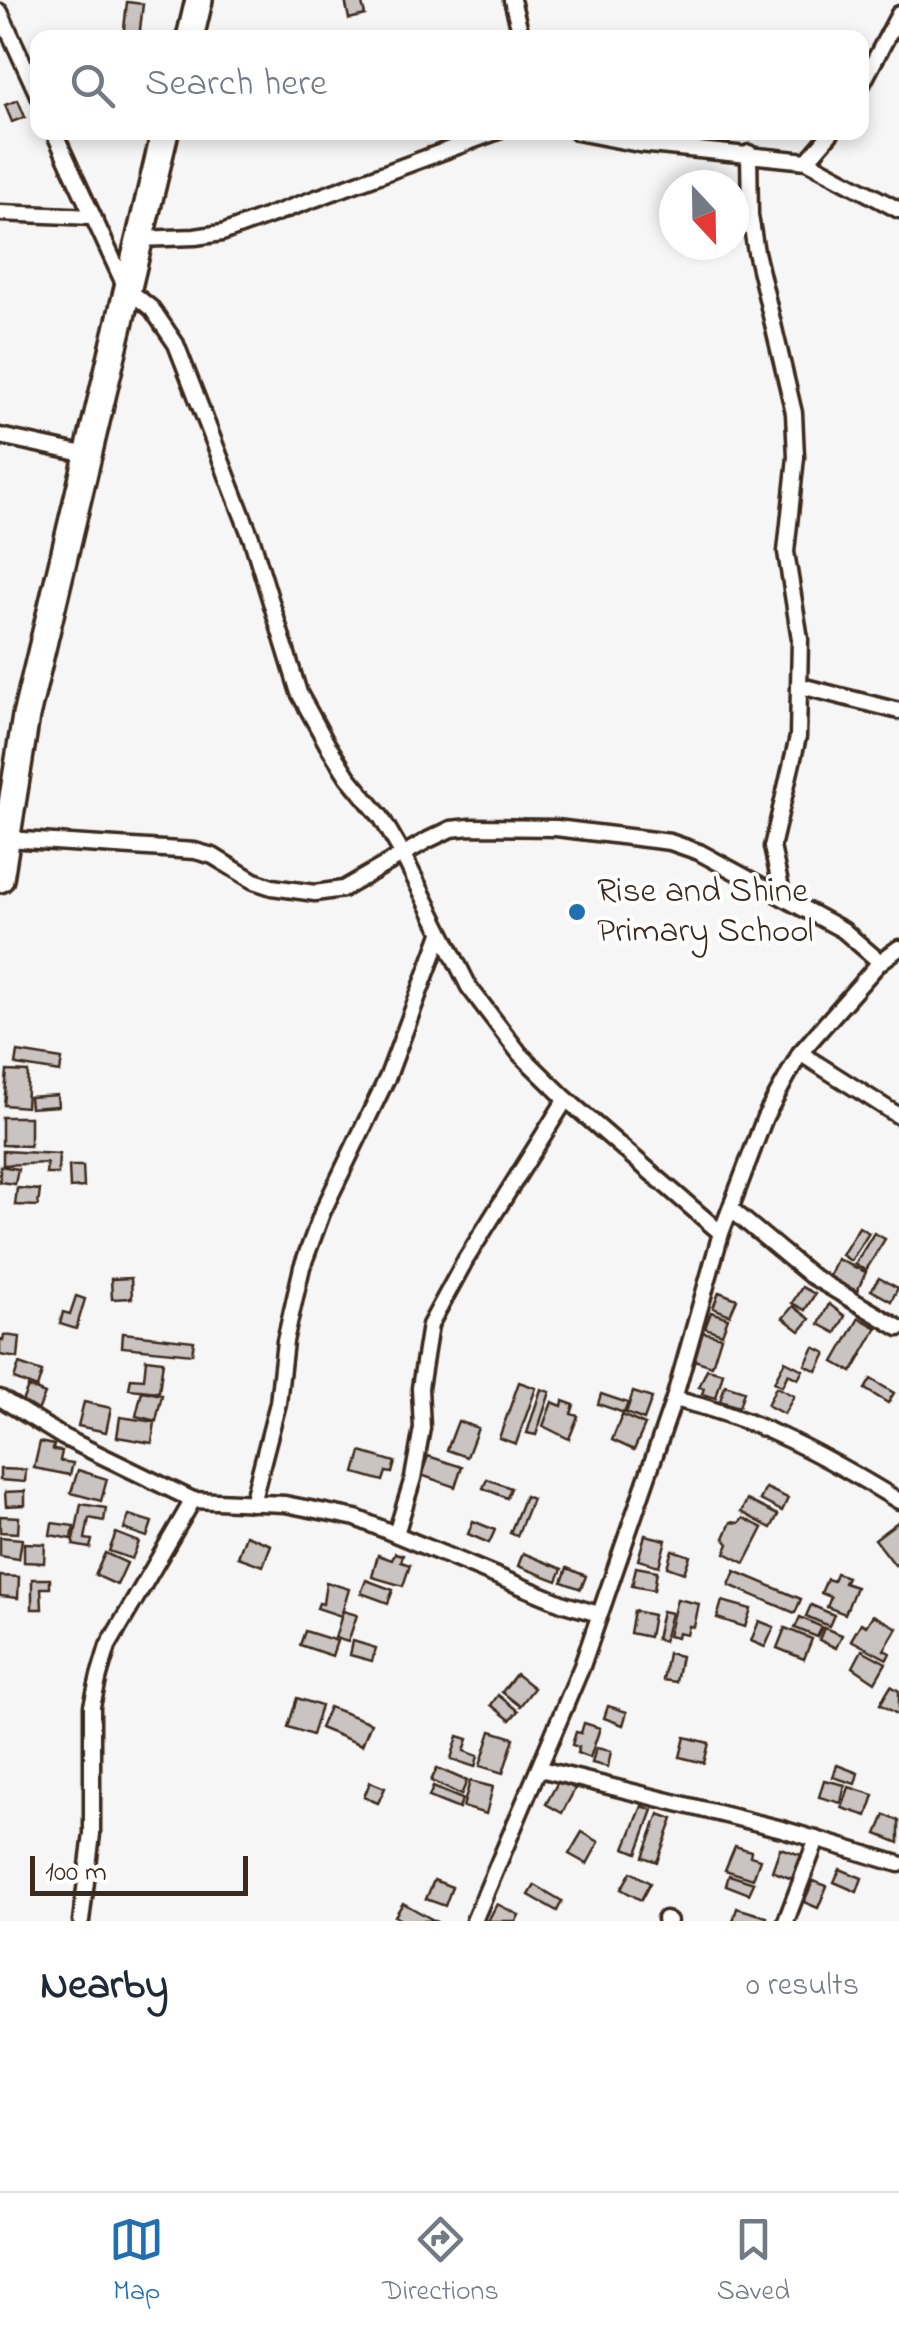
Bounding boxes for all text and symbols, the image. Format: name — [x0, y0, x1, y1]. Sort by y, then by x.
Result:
search box — [30, 30, 869, 140]
text: Search here — [145, 57, 327, 113]
icon: search — [65, 58, 120, 113]
north arrow — [659, 170, 749, 260]
place label: Rise and Shine Primary School — [597, 867, 813, 958]
marker: Rise and Shine Primary School — [566, 901, 588, 923]
scale bar — [30, 1851, 248, 1896]
text: 100 m — [45, 1853, 107, 1894]
text: Nearby — [40, 1956, 168, 2017]
text: 0 results — [746, 1963, 859, 2010]
tab: Map — [109, 2212, 164, 2313]
tab: Directions — [382, 2212, 499, 2313]
tab: Saved — [717, 2212, 790, 2313]

